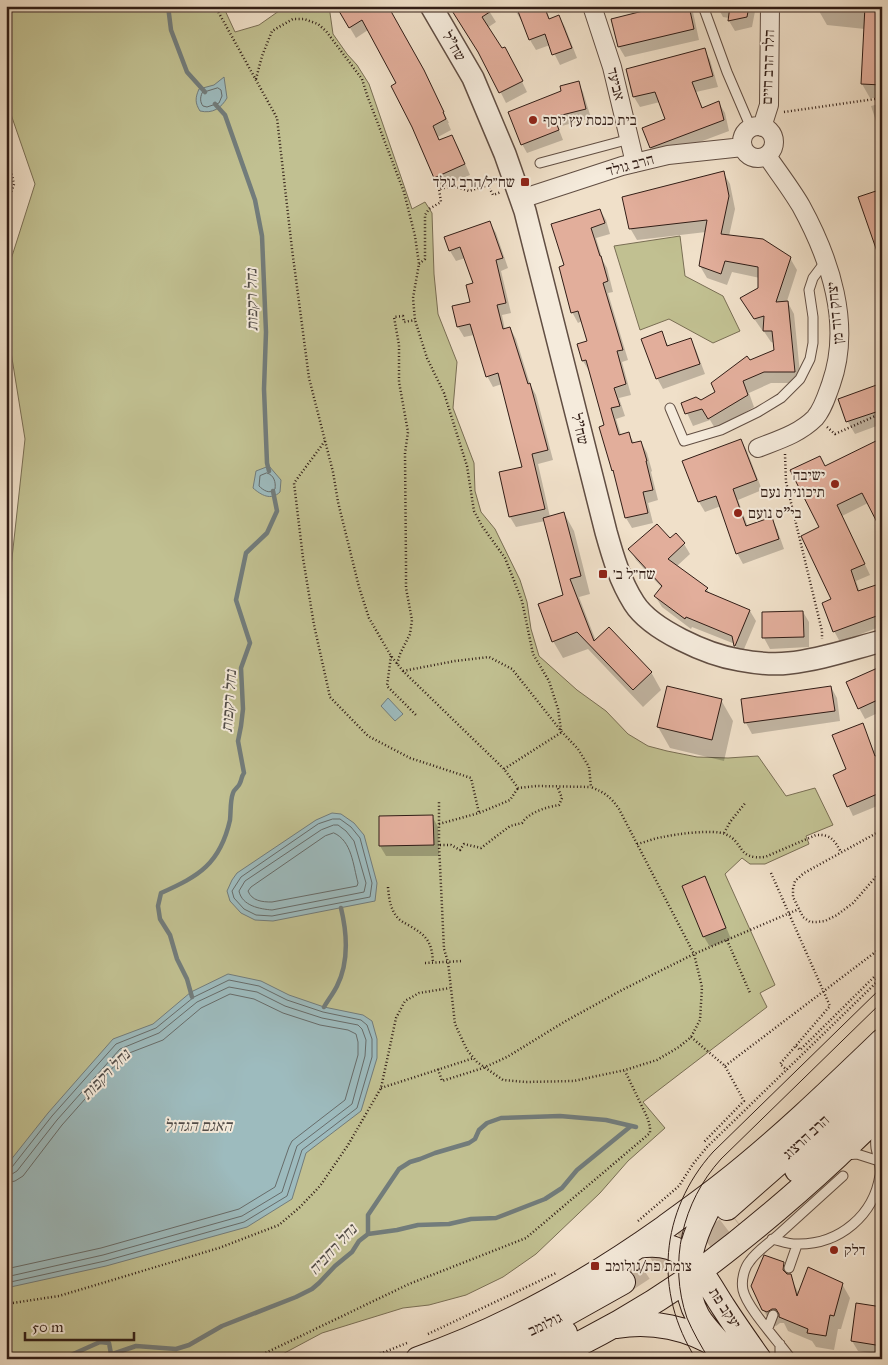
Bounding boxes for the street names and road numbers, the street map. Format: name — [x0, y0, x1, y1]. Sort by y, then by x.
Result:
street label: שח"ל — [438, 28, 470, 64]
street label: הלר הרב חיים — [758, 29, 778, 105]
street label: אביעד — [603, 66, 629, 102]
street label: הרב גולד — [604, 150, 656, 180]
street label: יצחק דוד מן — [823, 281, 847, 345]
street label: שח"ל — [567, 411, 593, 447]
street label: הרב הרצוג — [779, 1111, 833, 1163]
street label: יעקב פת — [705, 1284, 745, 1332]
street label: גולומב — [525, 1308, 565, 1340]

